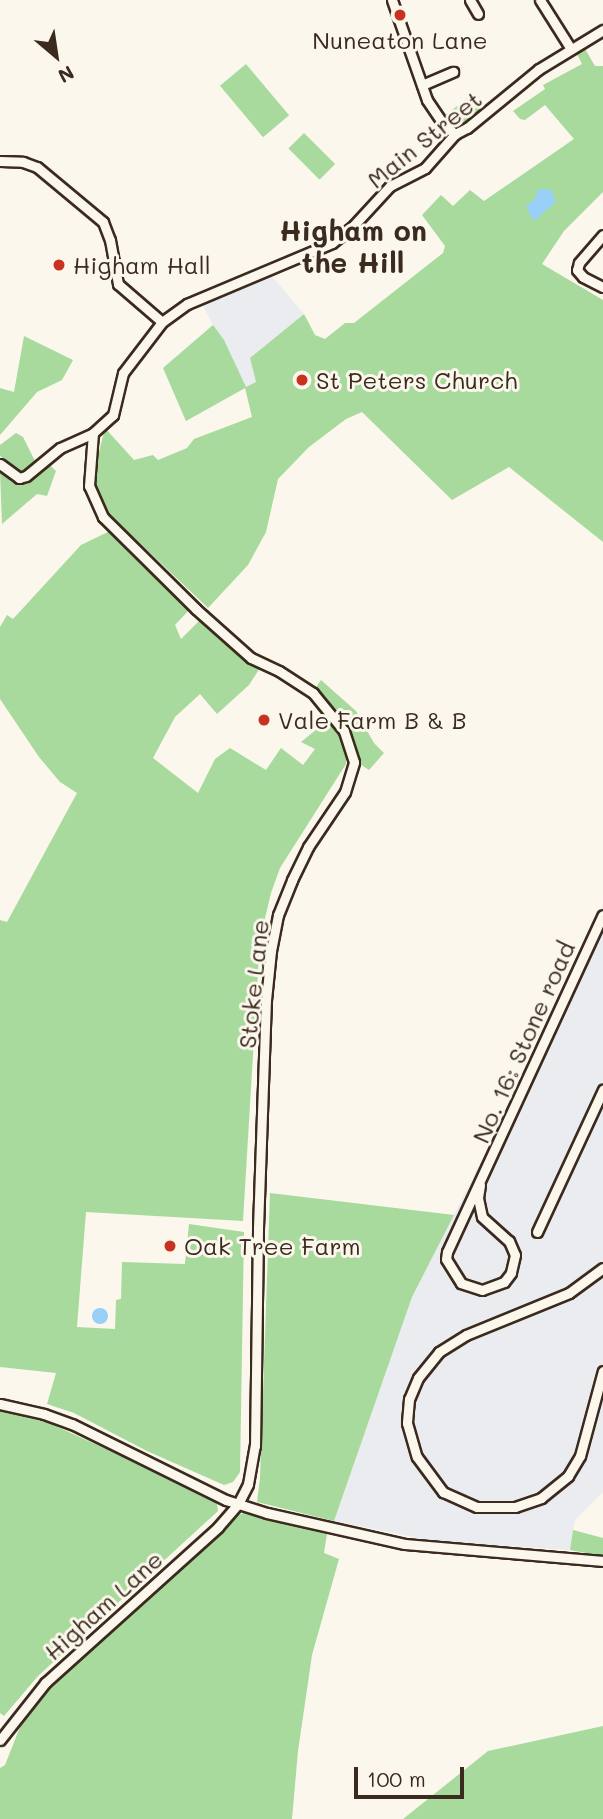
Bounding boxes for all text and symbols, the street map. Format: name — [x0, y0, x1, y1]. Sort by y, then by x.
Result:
marker: Nuneaton Lane — [392, 7, 408, 23]
north arrow — [21, 21, 91, 91]
place label: Nuneaton Lane — [312, 26, 488, 54]
text: N — [54, 60, 79, 89]
street label: Main Street — [361, 84, 487, 194]
district label: Higham on the Hill — [279, 213, 427, 279]
place label: Higham Hall — [73, 251, 211, 279]
marker: Higham Hall — [51, 257, 67, 273]
place label: St Peters Church — [316, 366, 518, 394]
marker: St Peters Church — [294, 372, 310, 388]
place label: Vale Farm B & B — [278, 706, 467, 734]
marker: Vale Farm B & B — [256, 712, 272, 728]
street label: Stoke Lane — [232, 918, 274, 1050]
street label: No. 16: Stone road — [466, 937, 580, 1147]
place label: Oak Tree Farm — [184, 1232, 361, 1260]
marker: Oak Tree Farm — [162, 1238, 178, 1254]
street label: Higham Lane — [38, 1544, 168, 1666]
scale bar — [358, 1752, 468, 1796]
text: 100 m — [367, 1765, 426, 1792]

